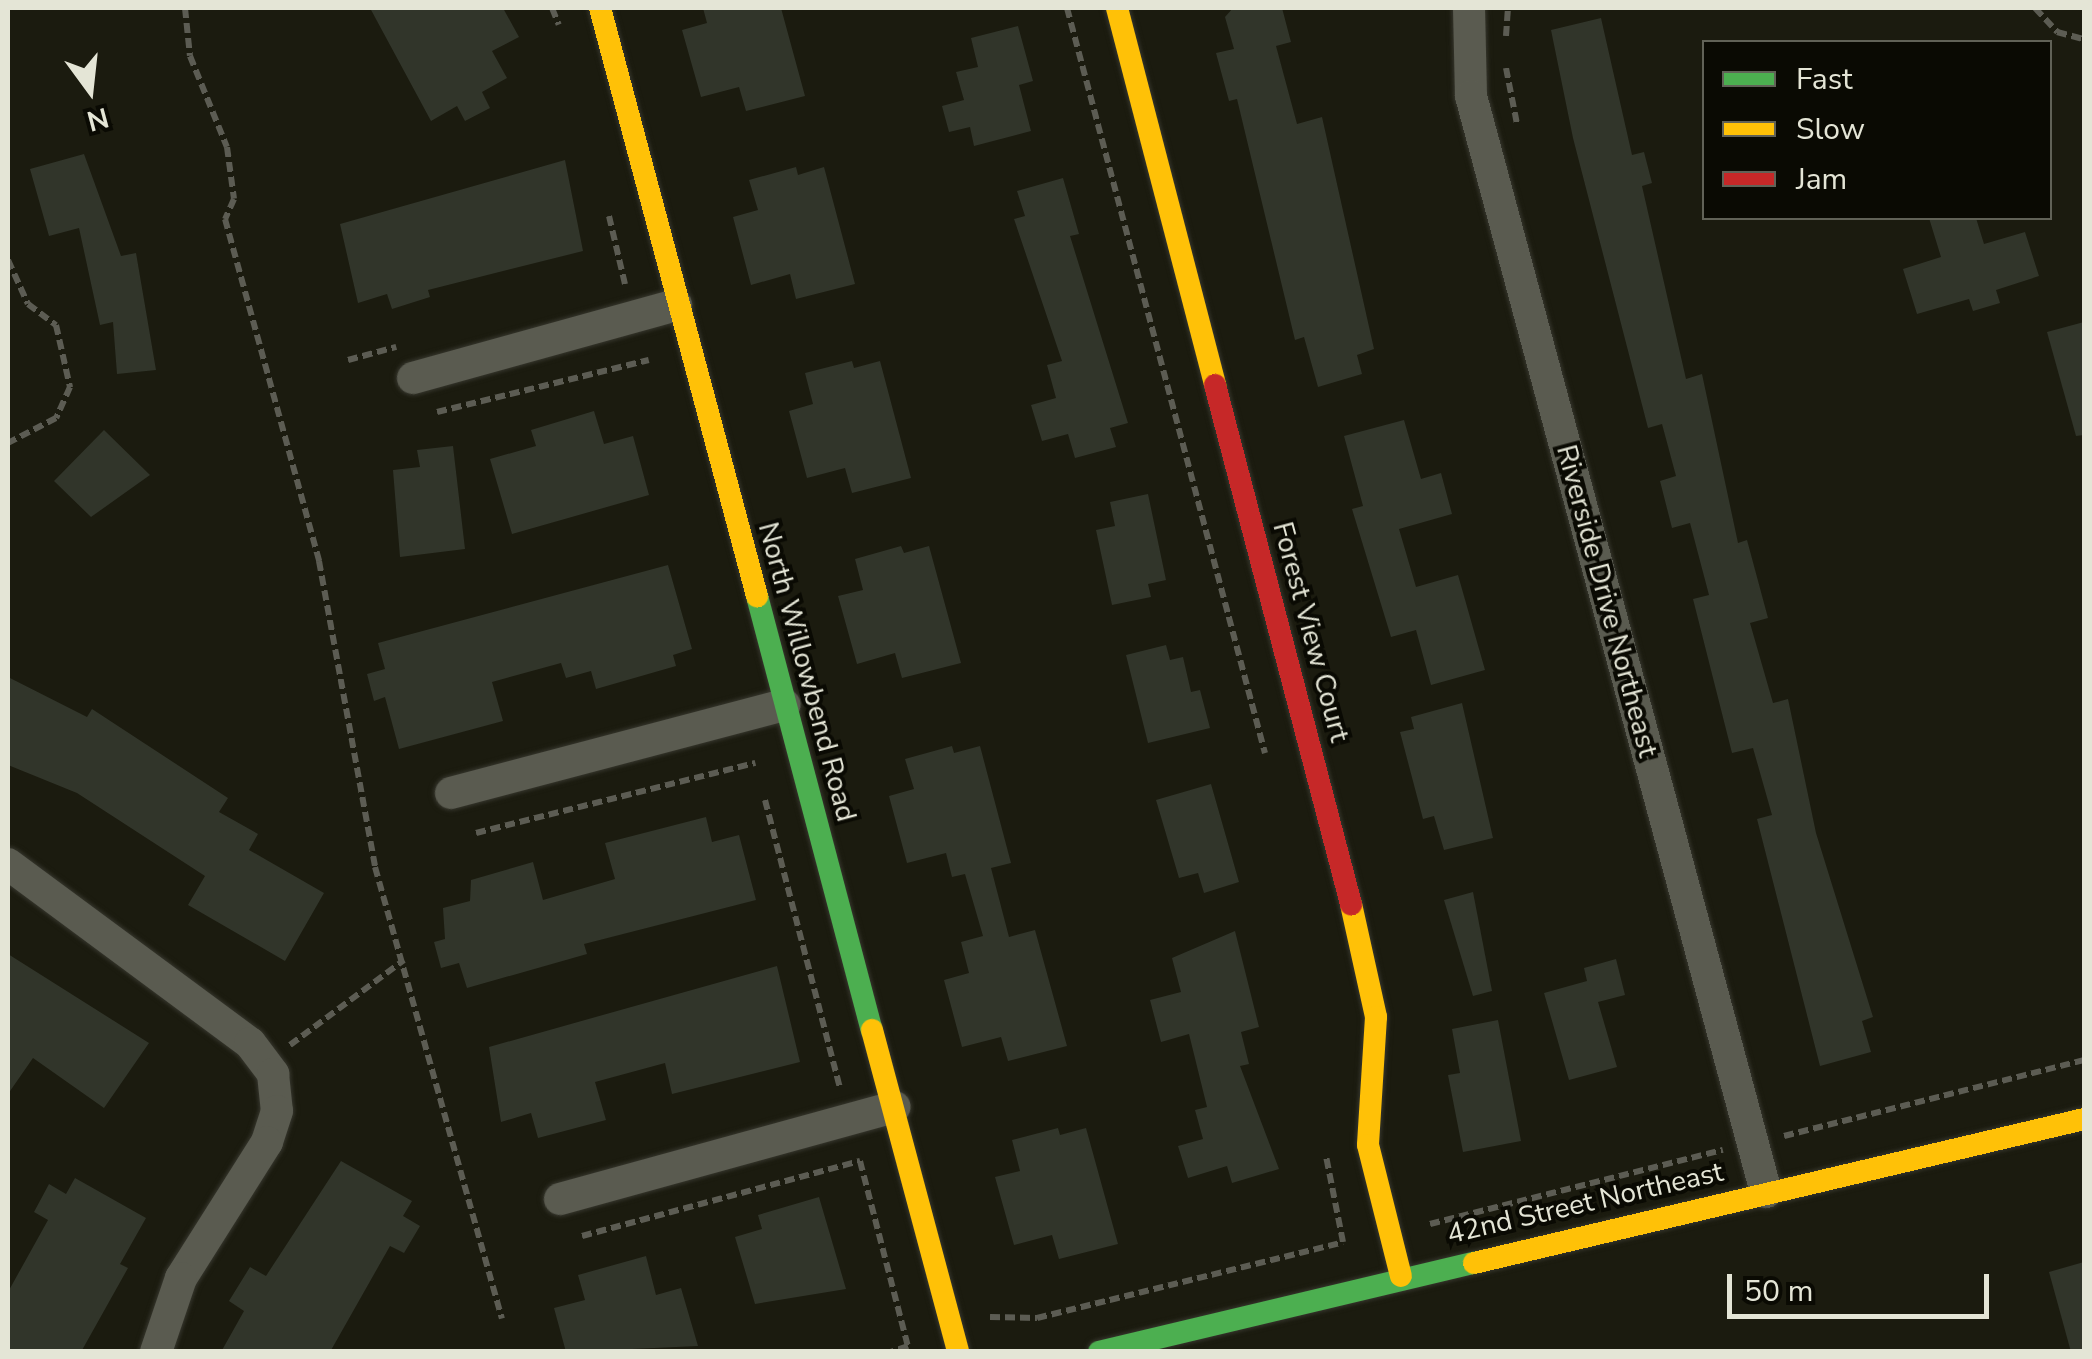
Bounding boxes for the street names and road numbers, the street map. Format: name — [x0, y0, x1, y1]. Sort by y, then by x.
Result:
street label: Riverside Drive Northeast — [1549, 441, 1665, 761]
street label: Forest View Court — [1265, 518, 1357, 746]
street label: North Willowbend Road — [751, 519, 863, 825]
street label: 42nd Street Northeast — [1444, 1155, 1726, 1251]

